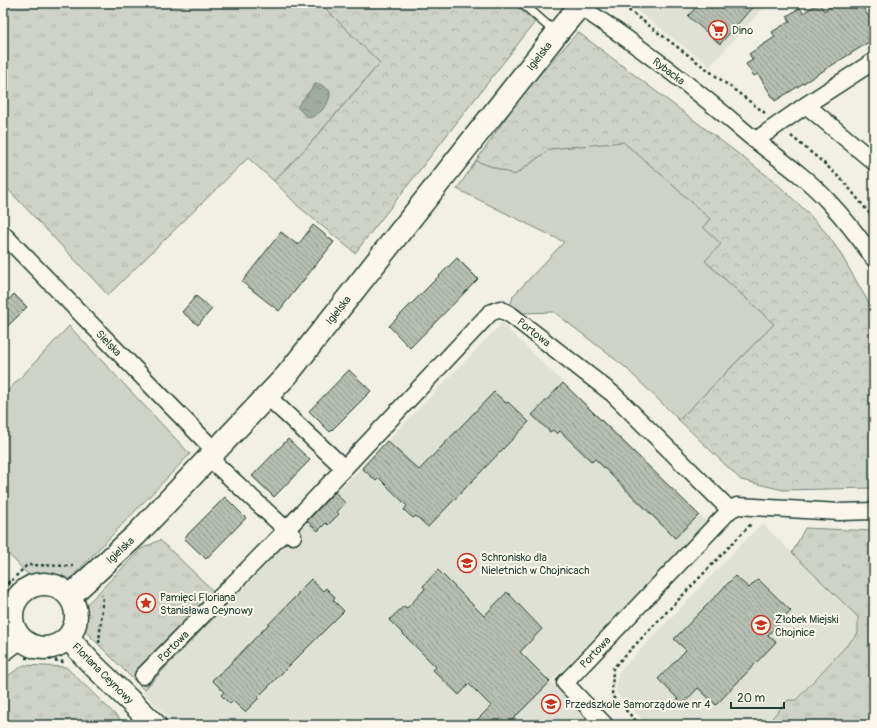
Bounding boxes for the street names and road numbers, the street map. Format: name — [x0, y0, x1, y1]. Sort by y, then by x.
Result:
street label: Igielska — [524, 39, 555, 73]
street label: Rybacka — [650, 55, 687, 88]
street label: Igielska — [323, 293, 354, 327]
street label: Portowa — [514, 315, 553, 349]
street label: Sielska — [93, 328, 124, 359]
street label: Igielska — [104, 534, 137, 566]
street label: Portowa — [155, 628, 192, 665]
street label: Portowa — [577, 634, 613, 671]
street label: Floriana Ceynowy — [69, 640, 136, 707]

